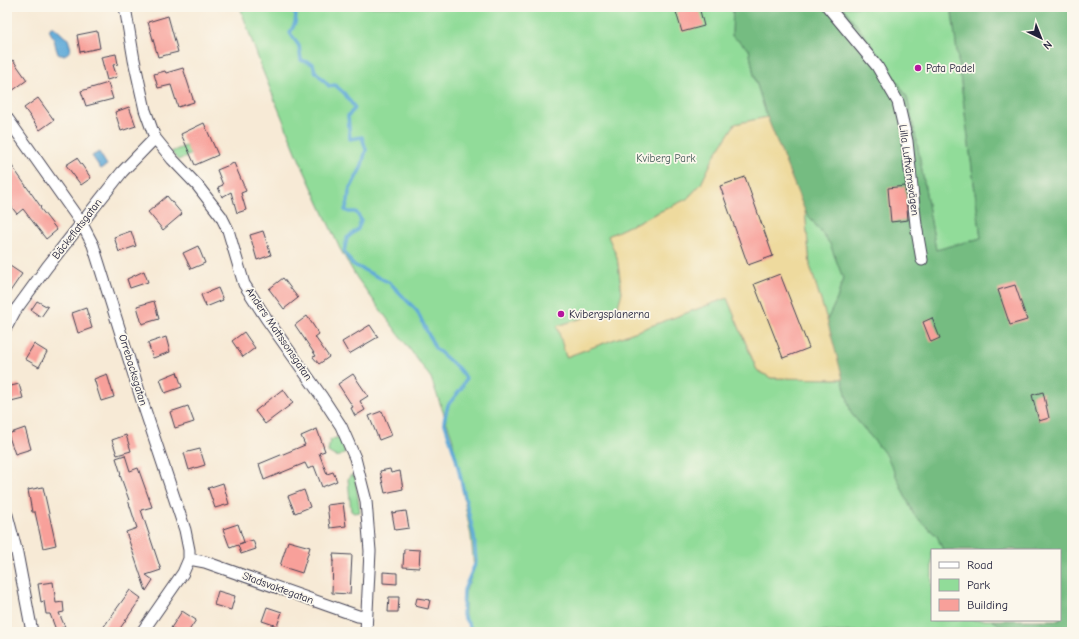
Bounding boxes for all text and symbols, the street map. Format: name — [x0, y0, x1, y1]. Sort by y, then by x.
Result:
north arrow — [1021, 18, 1061, 58]
text: N — [1040, 38, 1055, 52]
place label: Pata Padel — [926, 62, 975, 75]
marker: Pata Padel — [913, 63, 923, 73]
street label: Lilla Luftvärnsvägen — [896, 124, 922, 216]
park label: Kviberg Park — [636, 152, 696, 165]
street label: Bäckeflatsgatan — [49, 196, 105, 262]
street label: Anders Mattssonsgatan — [243, 285, 315, 383]
place label: Kvibergsplanerna — [569, 308, 650, 321]
marker: Kvibergsplanerna — [556, 309, 566, 319]
street label: Orrebacksgatan — [116, 333, 150, 407]
legend — [931, 549, 1061, 621]
text: Road — [967, 558, 993, 572]
street label: Stadsvaktegatan — [241, 569, 315, 607]
text: Park — [967, 578, 990, 592]
text: Building — [967, 598, 1008, 612]

